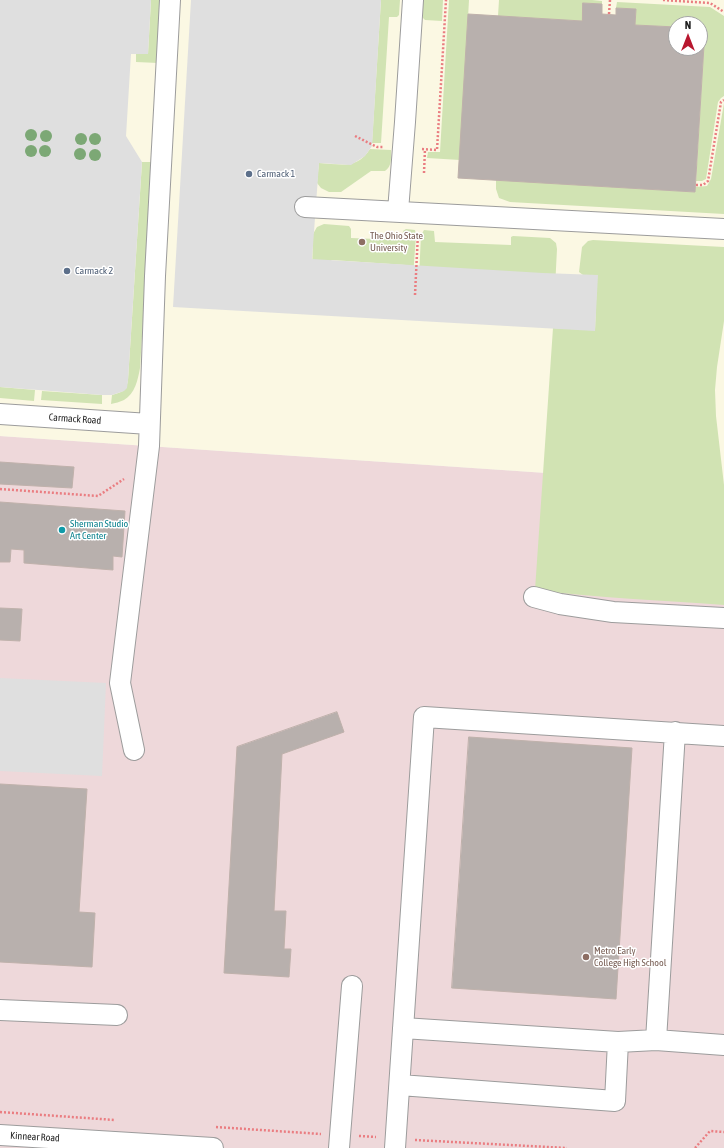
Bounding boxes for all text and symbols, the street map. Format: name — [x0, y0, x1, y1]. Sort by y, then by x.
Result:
north arrow — [668, 16, 708, 56]
text: N — [685, 19, 691, 31]
place label: Carmack 1 — [257, 168, 295, 180]
marker: Carmack 1 — [244, 169, 254, 179]
place label: The Ohio State University — [370, 230, 423, 254]
marker: The Ohio State University — [357, 237, 367, 247]
place label: Carmack 2 — [75, 265, 113, 277]
marker: Carmack 2 — [62, 266, 72, 276]
street label: Carmack Road — [48, 411, 102, 427]
place label: Sherman Studio Art Center — [70, 518, 128, 542]
marker: Sherman Studio Art Center — [57, 525, 67, 535]
place label: Metro Early College High School — [594, 945, 666, 968]
marker: Metro Early College High School — [581, 952, 591, 962]
street label: Kinnear Road — [10, 1130, 60, 1144]

